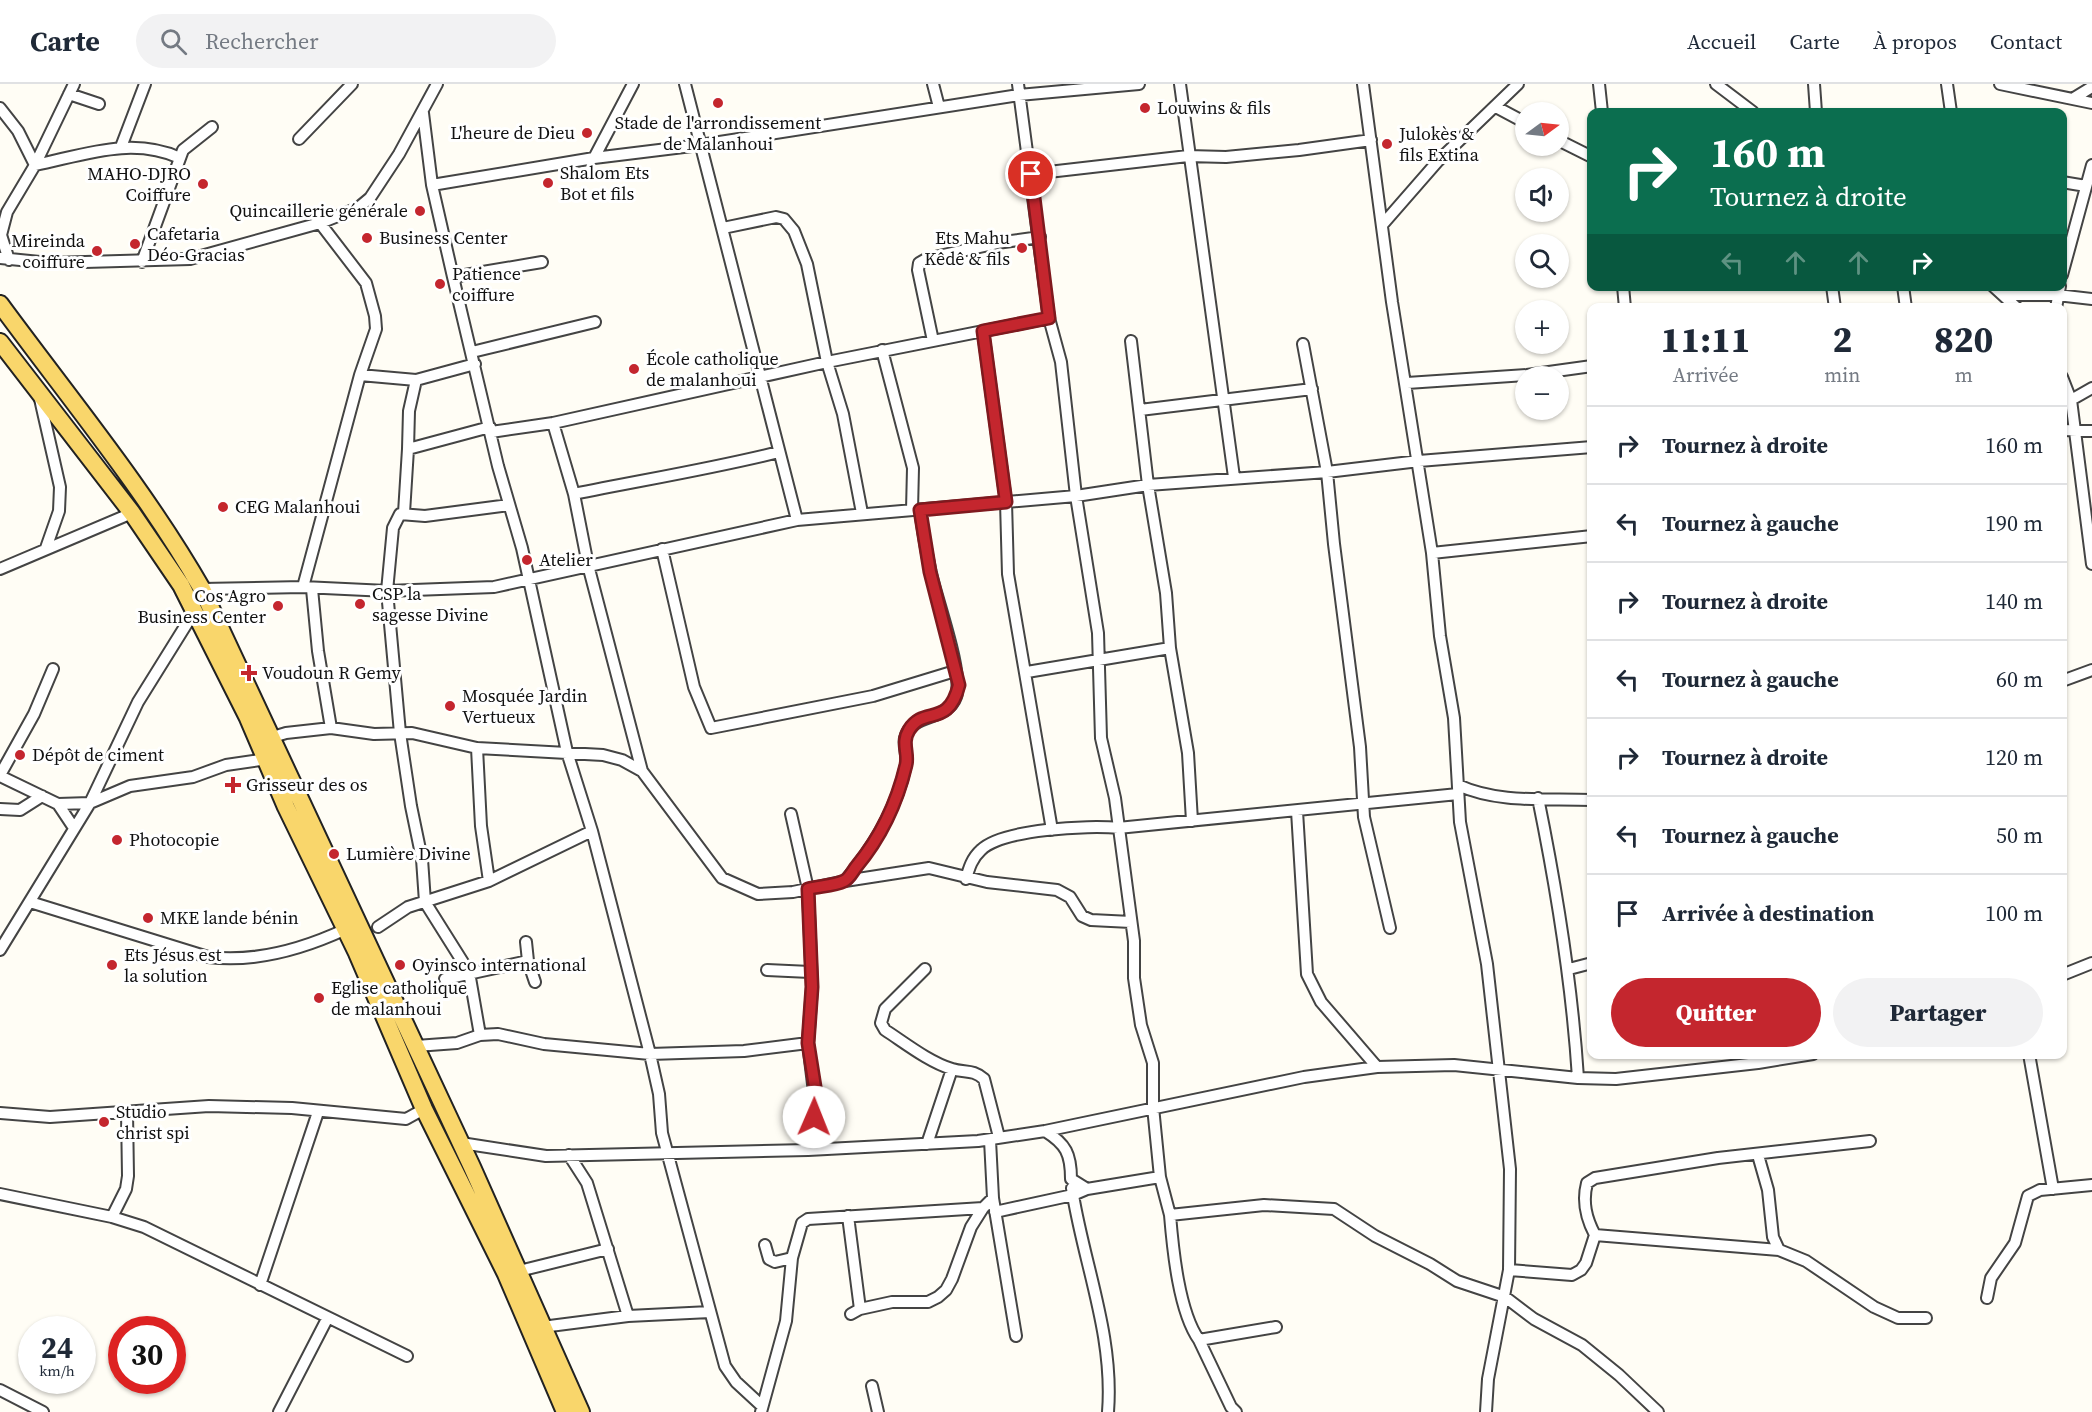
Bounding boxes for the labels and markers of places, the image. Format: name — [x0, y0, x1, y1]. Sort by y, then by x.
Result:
place label: Louwins & fils — [1157, 95, 1271, 120]
marker: Stade de l'arrondissement de Malanhoui — [711, 96, 725, 110]
marker: Louwins & fils — [1138, 101, 1152, 115]
place label: Stade de l'arrondissement de Malanhoui — [615, 110, 821, 156]
place label: L'heure de Dieu — [450, 120, 575, 145]
place label: Julokès & fils Extina — [1398, 121, 1480, 167]
marker: L'heure de Dieu — [580, 126, 594, 140]
marker: Julokès & fils Extina — [1380, 137, 1394, 151]
pin — [1005, 148, 1056, 199]
place label: Shalom Ets Bot et fils — [560, 160, 649, 206]
place label: MAHO-DJRO Coiffure — [87, 161, 191, 207]
marker: Shalom Ets Bot et fils — [541, 176, 555, 190]
marker: MAHO-DJRO Coiffure — [196, 177, 210, 191]
place label: Quincaillerie générale — [229, 198, 408, 223]
marker: Quincaillerie générale — [413, 204, 427, 218]
place label: Cafetaria Déo-Gracias — [147, 221, 245, 267]
place label: Business Center — [379, 225, 508, 250]
place label: Ets Mahu Kêdê & fils — [924, 225, 1010, 271]
place label: Mireinda coiffure — [11, 228, 86, 274]
marker: Business Center — [360, 231, 374, 245]
marker: Cafetaria Déo-Gracias — [128, 237, 142, 251]
marker: Ets Mahu Kêdê & fils — [1015, 241, 1029, 255]
marker: Mireinda coiffure — [90, 244, 104, 258]
place label: Patience coiffure — [452, 261, 521, 307]
marker: Patience coiffure — [433, 277, 447, 291]
place label: École catholique de malanhoui — [646, 346, 779, 392]
marker: École catholique de malanhoui — [627, 362, 641, 376]
place label: CEG Malanhoui — [235, 494, 360, 519]
marker: CEG Malanhoui — [216, 500, 230, 514]
place label: Atelier — [539, 547, 593, 572]
marker: Atelier — [520, 553, 534, 567]
place label: CSP la sagesse Divine — [372, 581, 489, 627]
place label: Cos Agro Business Center — [137, 583, 266, 629]
marker: CSP la sagesse Divine — [353, 597, 367, 611]
marker: Cos Agro Business Center — [271, 599, 285, 613]
place label: Voudoun R Gemy — [262, 660, 401, 685]
marker: Voudoun R Gemy — [240, 664, 258, 682]
place label: Mosquée Jardin Vertueux — [462, 683, 588, 729]
marker: Mosquée Jardin Vertueux — [443, 699, 457, 713]
place label: Dépôt de ciment — [32, 742, 164, 767]
marker: Dépôt de ciment — [13, 748, 27, 762]
place label: Grisseur des os — [246, 772, 368, 797]
marker: Grisseur des os — [224, 776, 242, 794]
place label: Photocopie — [129, 827, 219, 852]
marker: Photocopie — [110, 833, 124, 847]
place label: Lumière Divine — [346, 841, 471, 866]
marker: Lumière Divine — [327, 847, 341, 861]
place label: MKE lande bénin — [160, 905, 299, 930]
marker: MKE lande bénin — [141, 911, 155, 925]
place label: Ets Jésus est la solution — [124, 942, 222, 988]
place label: Oyinsco international — [412, 952, 586, 977]
marker: Ets Jésus est la solution — [105, 958, 119, 972]
marker: Oyinsco international — [393, 958, 407, 972]
place label: Eglise catholique de malanhoui — [331, 975, 467, 1021]
marker: Eglise catholique de malanhoui — [312, 991, 326, 1005]
place label: Studio christ spi — [116, 1099, 190, 1145]
marker: Studio christ spi — [97, 1115, 111, 1129]

